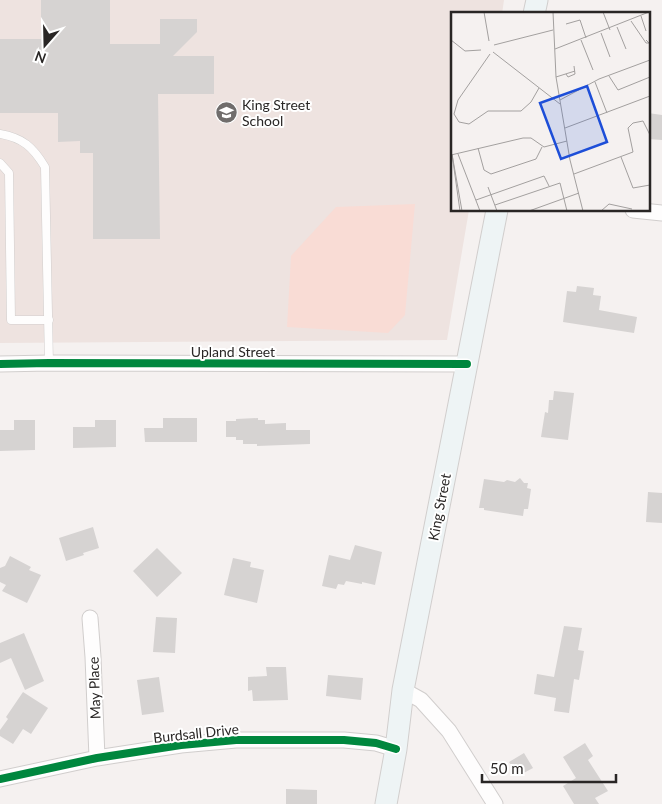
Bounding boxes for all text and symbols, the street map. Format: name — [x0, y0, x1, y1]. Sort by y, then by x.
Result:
inset map — [451, 12, 650, 211]
north arrow — [20, 20, 70, 70]
text: N — [32, 48, 48, 68]
place label: King Street School — [242, 96, 310, 129]
school or university icon: King Street School — [214, 100, 238, 124]
street label: Upland Street — [191, 343, 275, 360]
street label: King Street — [424, 472, 454, 542]
street label: May Place — [84, 656, 104, 720]
street label: Burdsall Drive — [152, 720, 240, 746]
scale bar — [482, 752, 616, 784]
text: 50 m — [490, 759, 524, 777]

